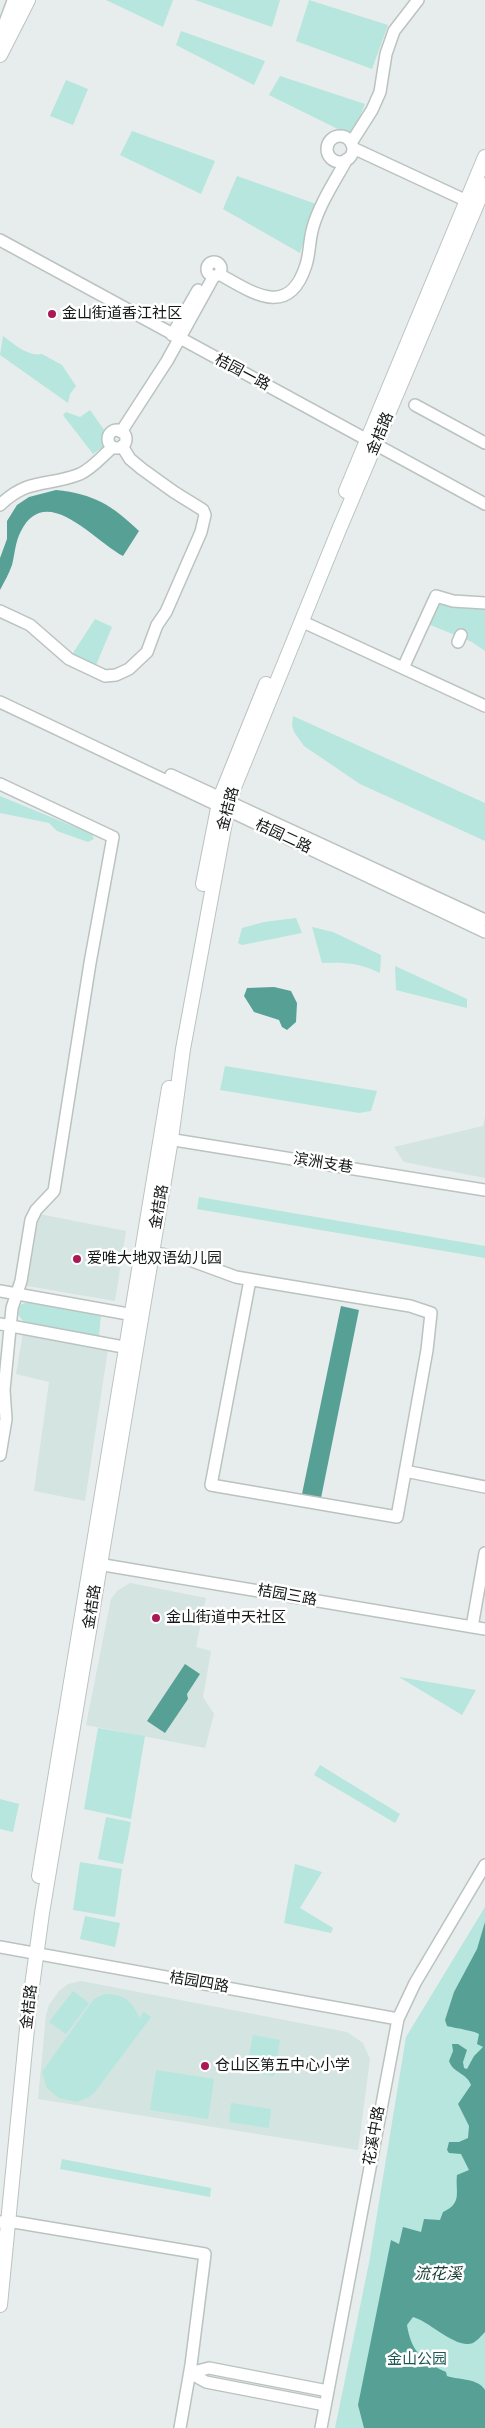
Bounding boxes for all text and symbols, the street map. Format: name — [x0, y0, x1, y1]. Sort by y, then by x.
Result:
place label: 金山街道香江社区 — [62, 305, 182, 323]
marker: 金山街道香江社区 — [46, 308, 58, 320]
street label: 桔园一路 — [211, 351, 273, 395]
street label: 金桔路 — [364, 410, 398, 458]
street label: 金桔路 — [214, 785, 244, 833]
street label: 桔园二路 — [252, 816, 314, 858]
street label: 滨洲支巷 — [292, 1150, 354, 1178]
street label: 金桔路 — [147, 1183, 173, 1231]
place label: 爱唯大地双语幼儿园 — [87, 1250, 222, 1268]
marker: 爱唯大地双语幼儿园 — [71, 1253, 83, 1265]
street label: 桔园三路 — [256, 1582, 318, 1610]
street label: 金桔路 — [81, 1583, 105, 1631]
place label: 金山街道中天社区 — [166, 1609, 286, 1627]
marker: 金山街道中天社区 — [150, 1612, 162, 1624]
street label: 桔园四路 — [168, 1969, 230, 1997]
street label: 金桔路 — [18, 1984, 42, 2030]
place label: 仓山区第五中心小学 — [215, 2057, 350, 2075]
marker: 仓山区第五中心小学 — [199, 2060, 211, 2072]
street label: 花溪中路 — [361, 2105, 389, 2167]
water label: 流花溪 — [414, 2265, 462, 2285]
park label: 金山公园 — [387, 2351, 447, 2369]

